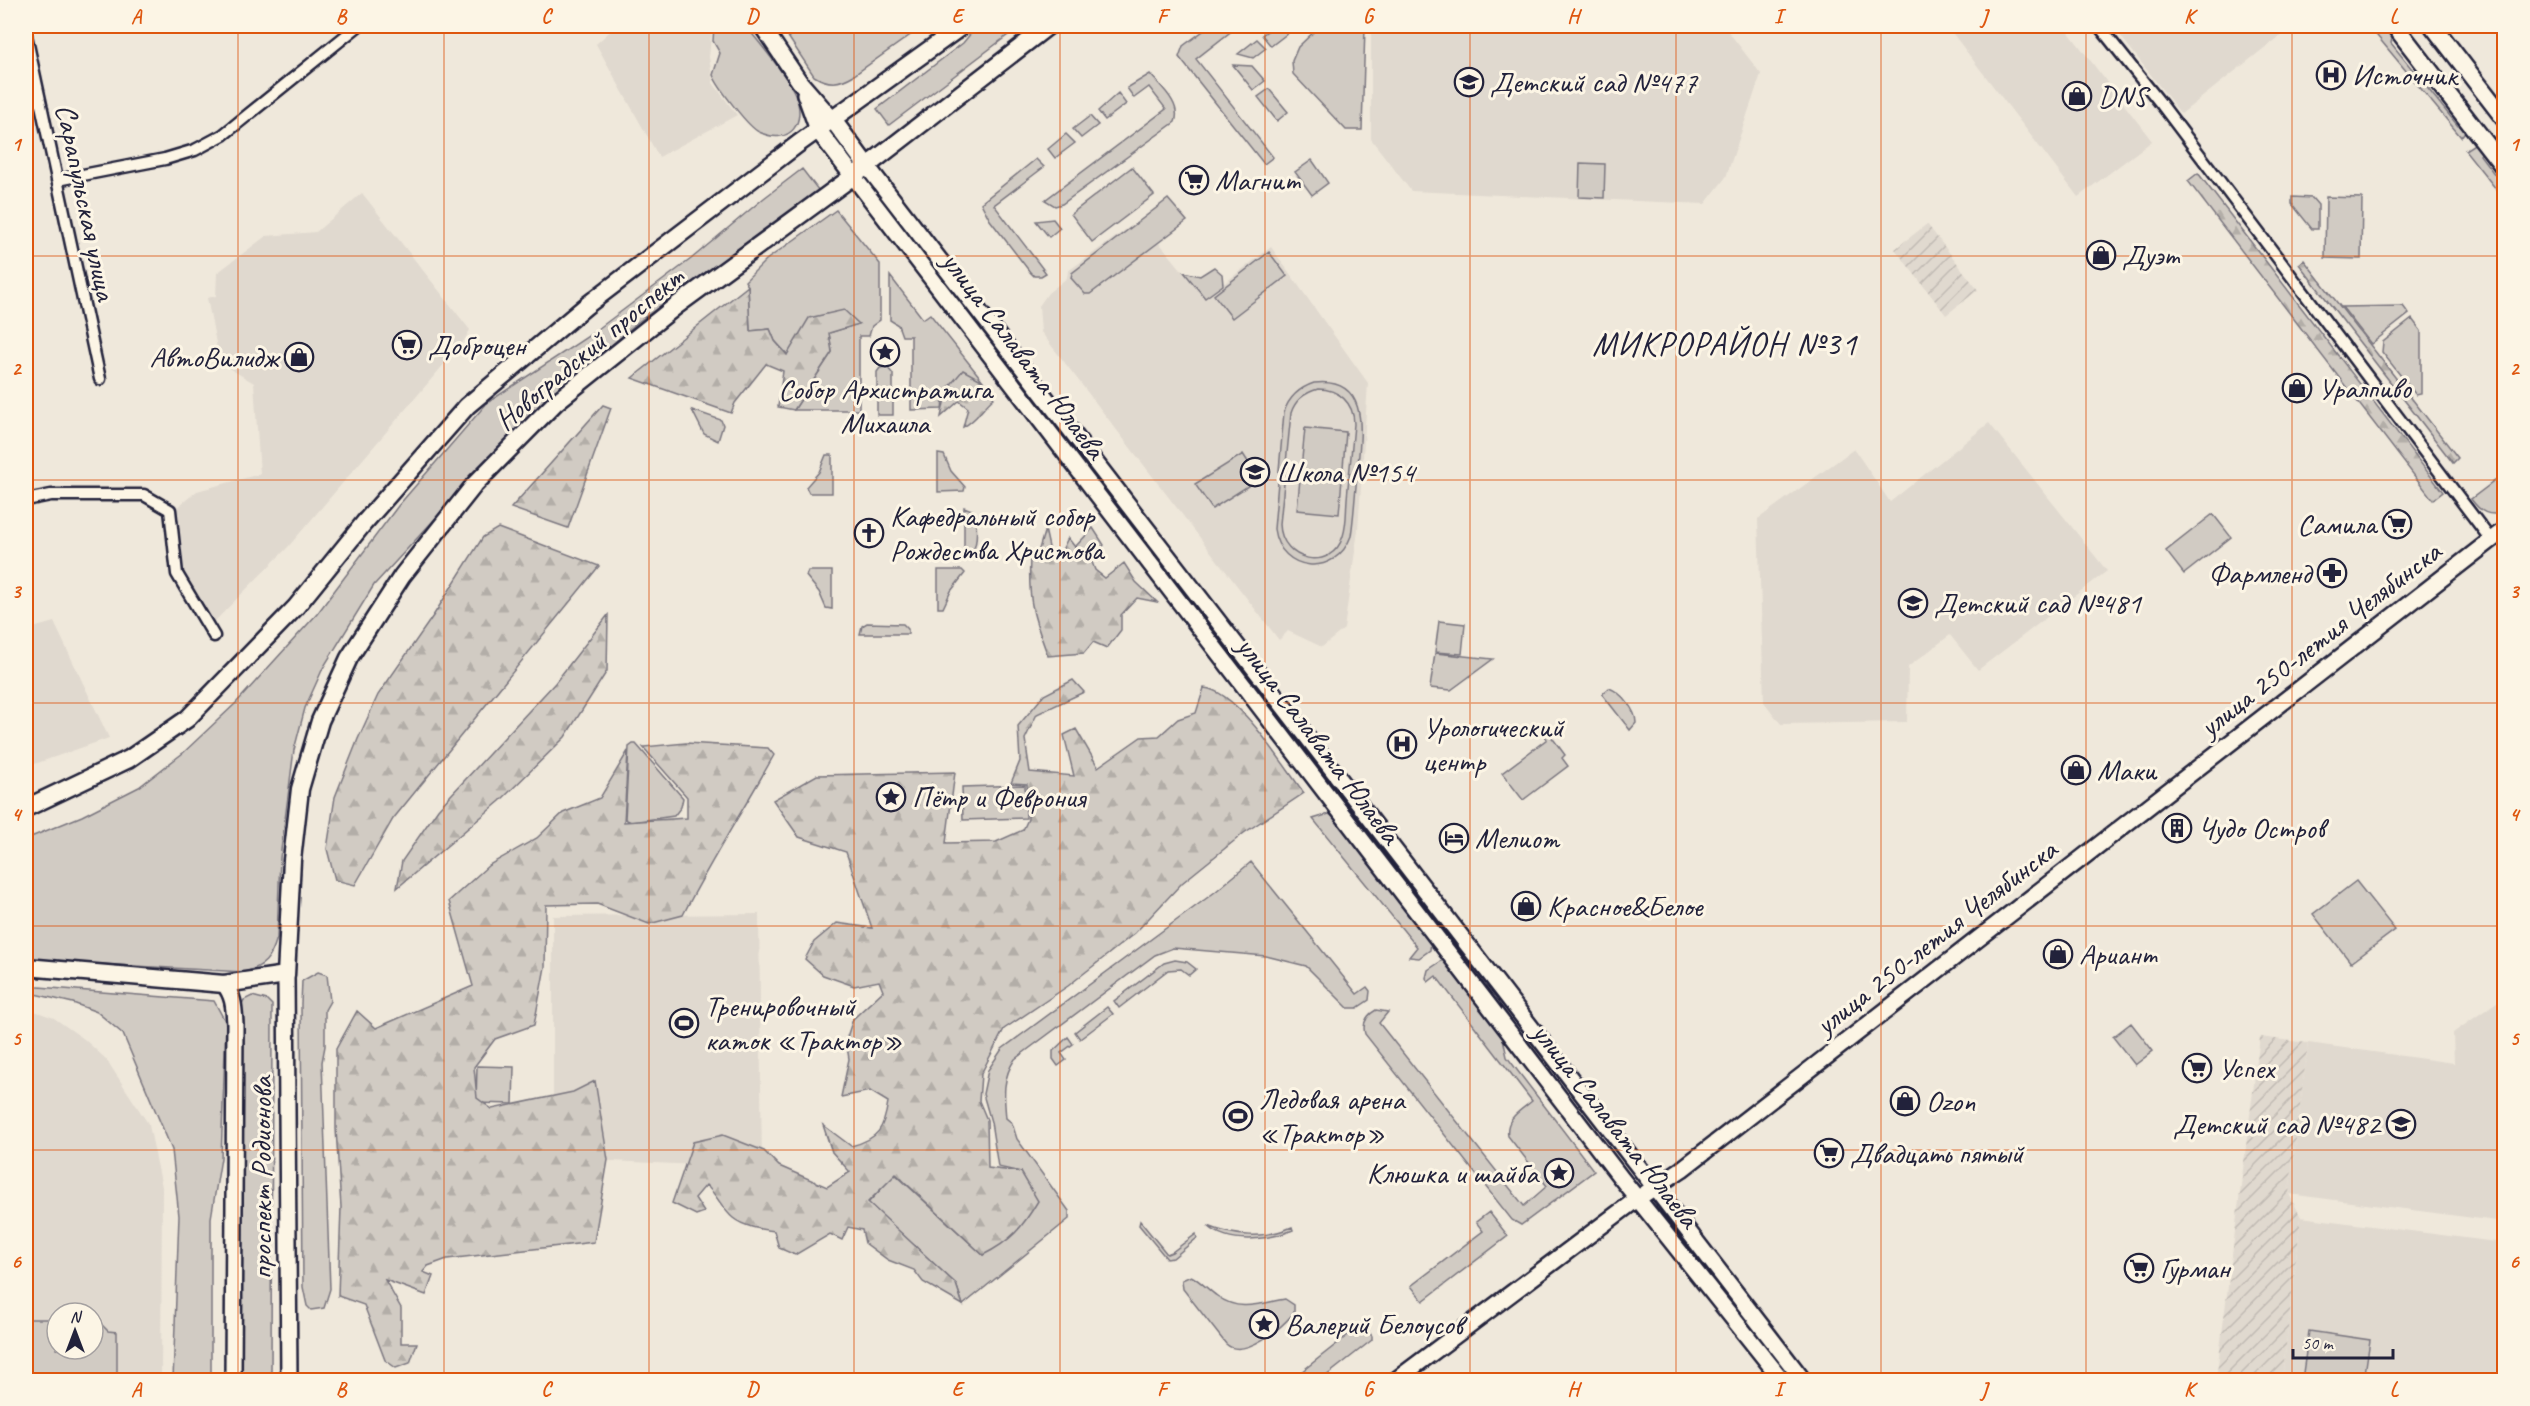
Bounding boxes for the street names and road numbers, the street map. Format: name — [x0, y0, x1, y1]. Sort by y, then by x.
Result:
street label: Сарапульская улица — [47, 100, 126, 306]
street label: улица Салавата Юлаева — [932, 242, 1116, 468]
street label: Новоградский проспект — [486, 257, 693, 438]
street label: улица 250-летия Челябинска — [2190, 532, 2450, 746]
street label: улица Салавата Юлаева — [1227, 627, 1411, 853]
street label: улица 250-летия Челябинска — [1806, 830, 2066, 1044]
street label: улица Салавата Юлаева — [1523, 1013, 1709, 1237]
street label: проспект Родионова — [242, 1075, 280, 1280]

